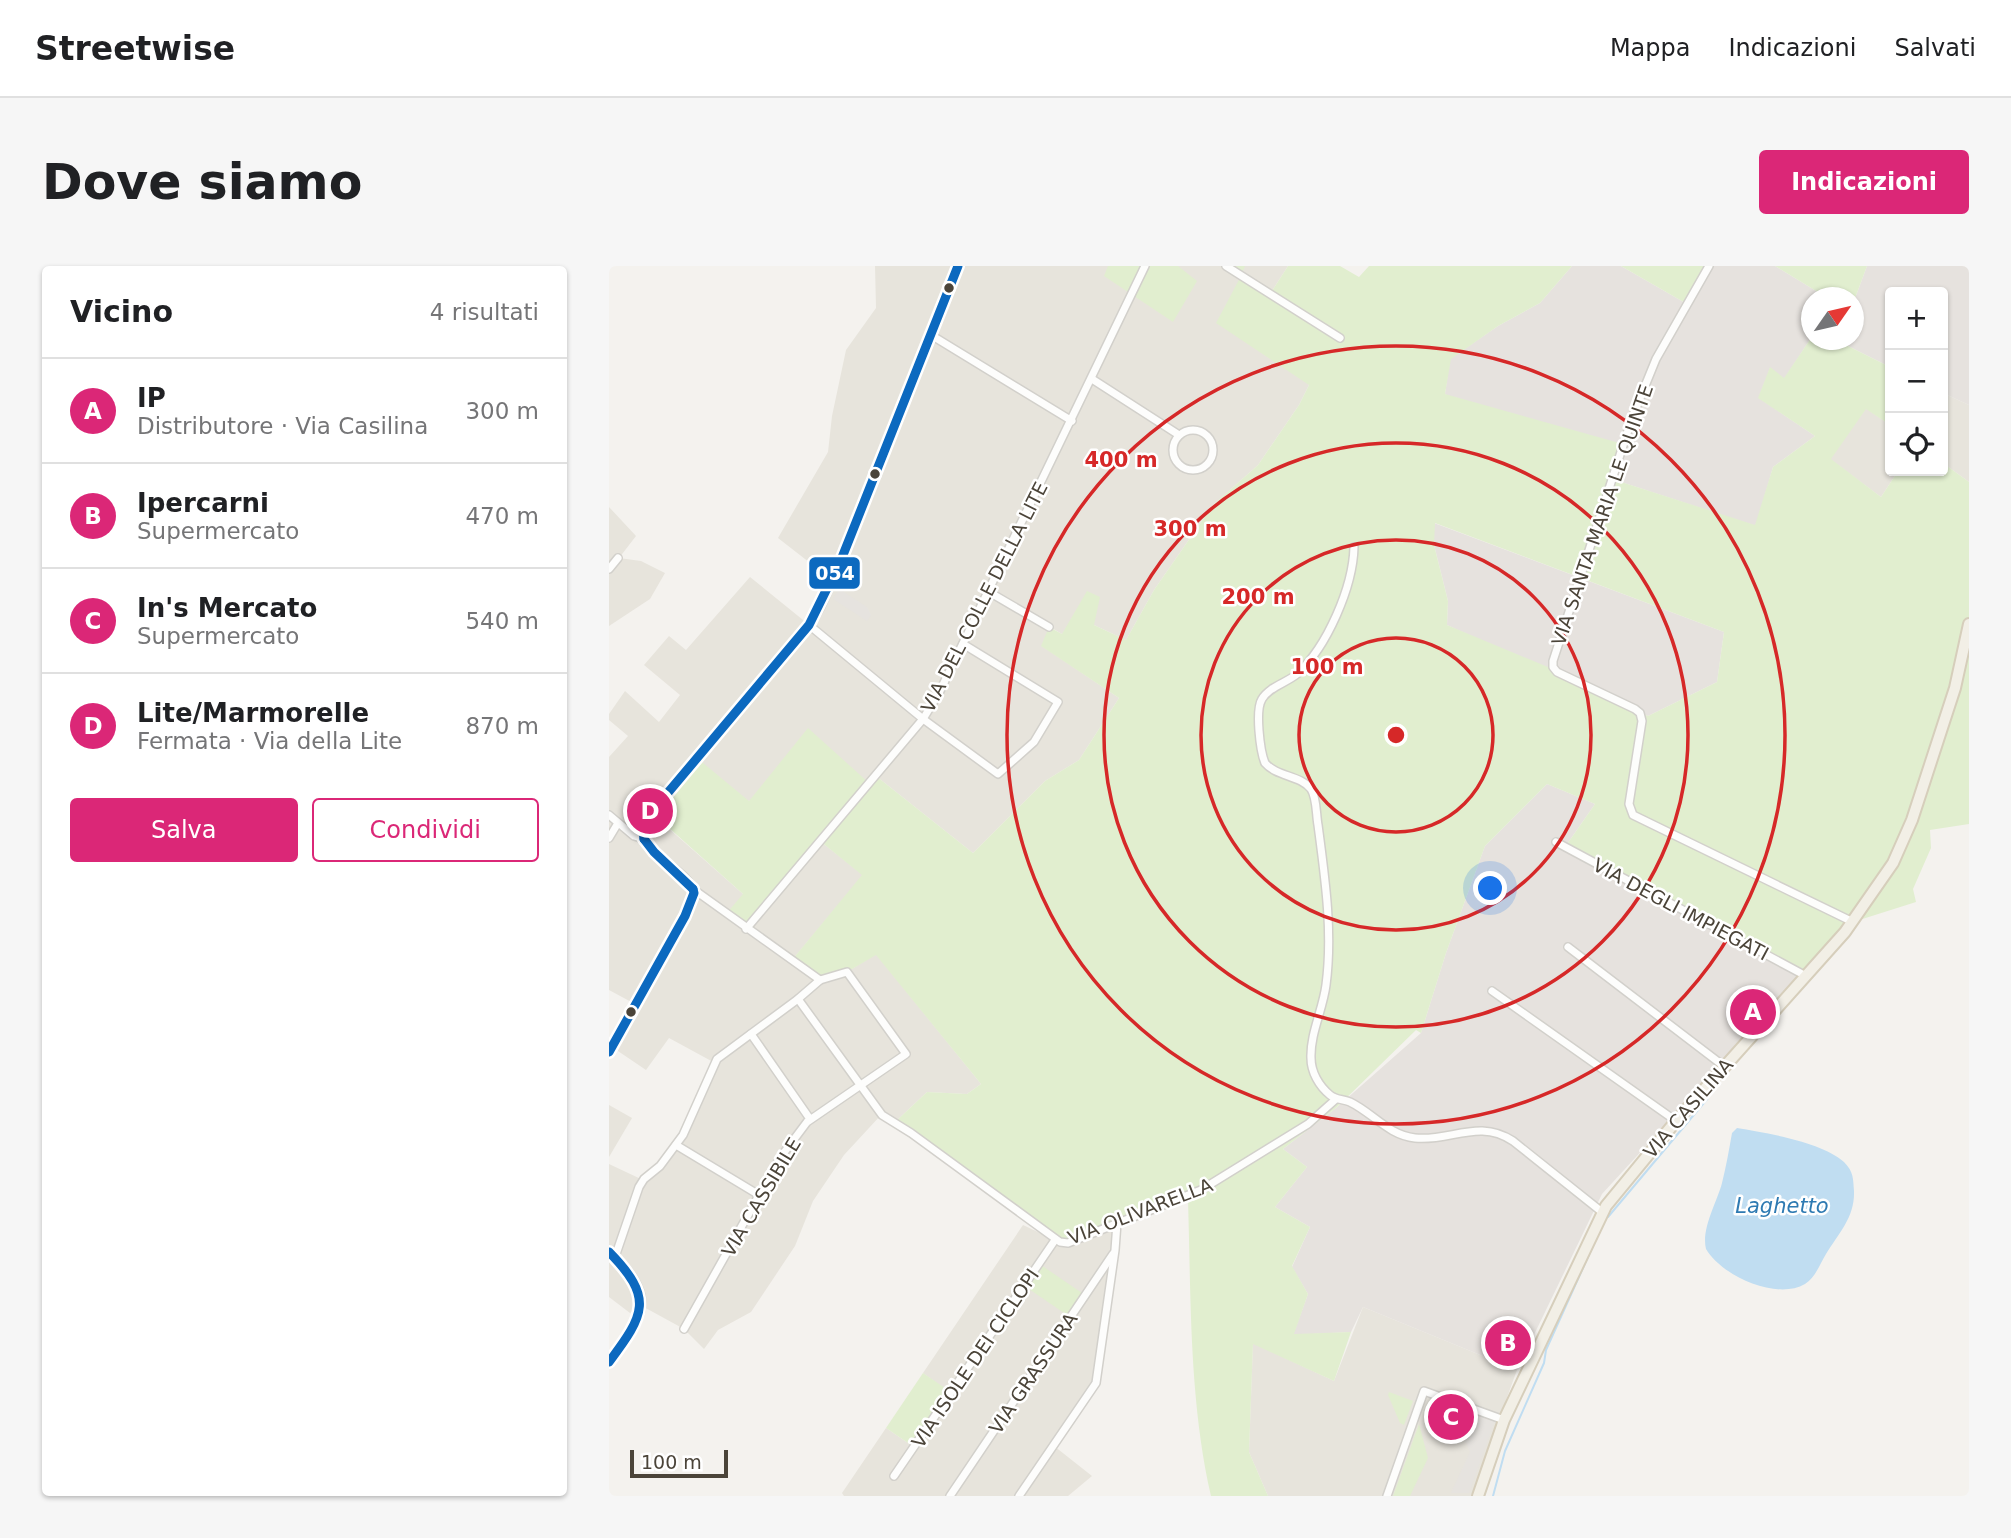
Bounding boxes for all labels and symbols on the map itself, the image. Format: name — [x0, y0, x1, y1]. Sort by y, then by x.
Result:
unlabelled marker — [942, 281, 956, 295]
north arrow — [1801, 287, 1864, 350]
street label: VIA SANTA MARIA LE QUINTE — [1547, 382, 1657, 648]
text: 400 m — [1084, 448, 1158, 472]
unlabelled marker — [868, 467, 882, 481]
street label: VIA DEL COLLE DELLA LITE — [916, 478, 1052, 716]
text: 300 m — [1153, 517, 1227, 541]
line badge: 054 — [808, 556, 861, 590]
text: 054 — [815, 562, 855, 584]
text: 200 m — [1221, 585, 1295, 609]
text: 100 m — [1290, 655, 1364, 679]
centre of rings — [1384, 723, 1408, 747]
pin: D — [627, 785, 673, 837]
street label: VIA DEGLI IMPIEGATI — [1589, 853, 1773, 965]
your location — [1473, 871, 1507, 905]
pin: A — [1730, 986, 1776, 1038]
unlabelled marker — [624, 1005, 638, 1019]
street label: VIA CASILINA — [1639, 1054, 1737, 1162]
street label: VIA CASSIBILE — [717, 1134, 805, 1260]
street label: VIA OLIVARELLA — [1064, 1173, 1216, 1249]
water label: Laghetto — [1735, 1194, 1829, 1218]
street label: VIA ISOLE DEI CICLOPI — [907, 1264, 1043, 1452]
street label: VIA GRASSURA — [984, 1308, 1082, 1438]
pin: B — [1485, 1317, 1531, 1369]
pin: C — [1428, 1391, 1474, 1443]
scale bar — [630, 1447, 728, 1479]

